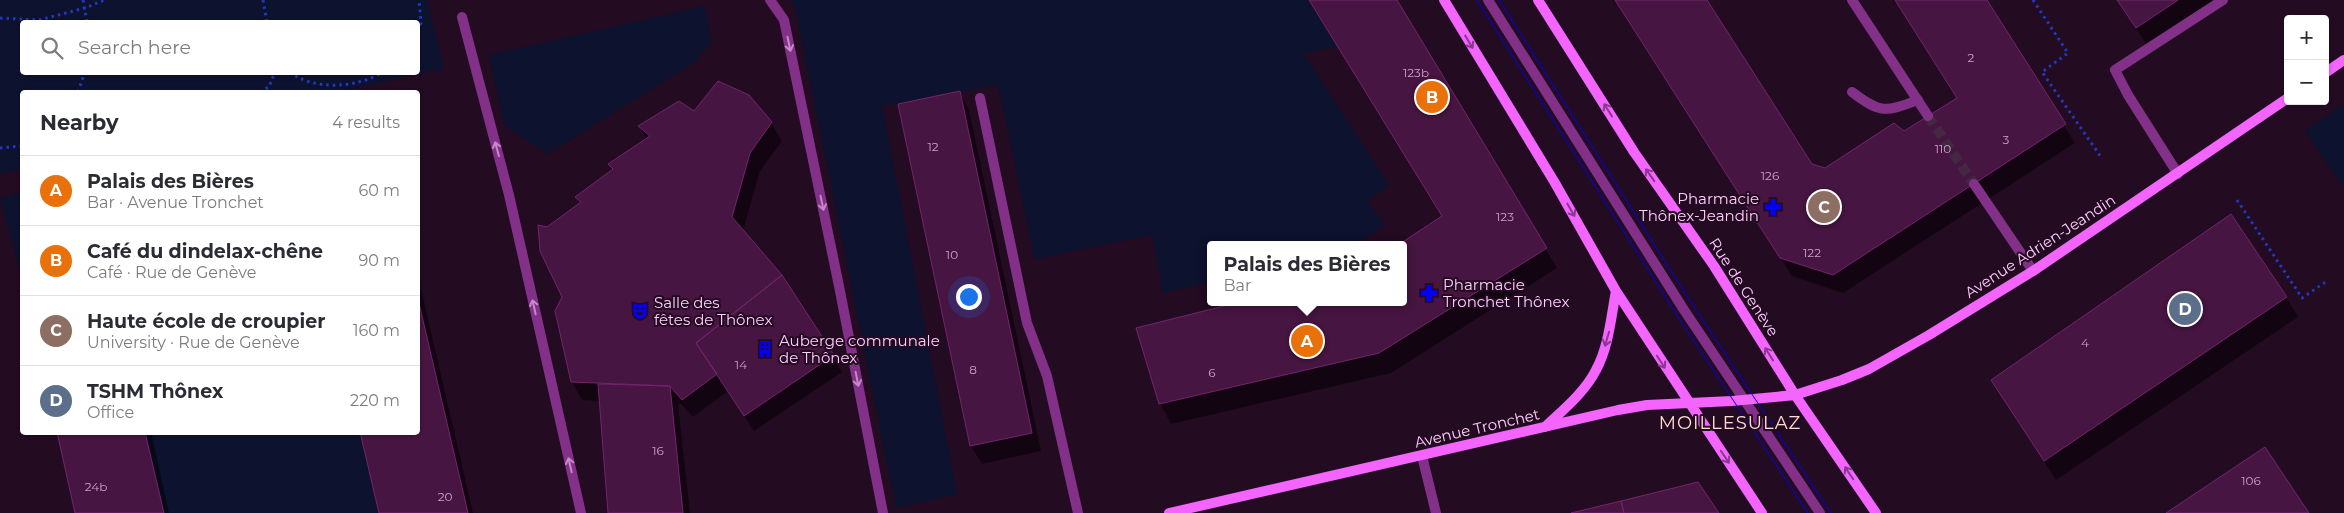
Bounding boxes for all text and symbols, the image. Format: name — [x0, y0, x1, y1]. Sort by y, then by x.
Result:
map controls — [2284, 15, 2329, 105]
button: + — [2284, 15, 2329, 60]
search box — [20, 20, 420, 75]
icon: search — [38, 34, 66, 62]
one-way arrow — [1465, 34, 1475, 48]
one-way arrow — [785, 35, 794, 51]
text: Search here — [78, 36, 191, 59]
house number: 2 — [1968, 50, 1975, 65]
button: − — [2284, 60, 2329, 105]
house number: 123b — [1403, 65, 1429, 80]
pin: B — [1416, 78, 1448, 116]
one-way arrow — [1603, 104, 1613, 118]
text: Nearby — [40, 110, 119, 135]
text: 4 results — [332, 113, 400, 132]
house number: 3 — [2003, 132, 2010, 147]
house number: 12 — [927, 139, 939, 154]
one-way arrow — [492, 141, 501, 157]
house number: 110 — [1935, 141, 1951, 156]
one-way arrow — [1645, 168, 1655, 182]
house number: 126 — [1761, 168, 1779, 183]
text: Palais des Bières — [87, 170, 254, 193]
text: A — [50, 181, 62, 200]
text: 60 m — [358, 181, 400, 200]
pin: C — [1808, 188, 1840, 226]
place label: Pharmacie Thônex-Jeandin — [1639, 189, 1759, 225]
street label: Avenue Adrien-Jeandin — [1961, 190, 2119, 302]
text: Bar · Avenue Tronchet — [87, 193, 264, 212]
one-way arrow — [818, 195, 827, 211]
pharmacy icon: Pharmacie Thônex-Jeandin — [1763, 197, 1783, 217]
one-way arrow — [1566, 202, 1576, 217]
house number: 123 — [1496, 209, 1514, 224]
street label: Rue de Genève — [1705, 234, 1783, 340]
text: Café du dindelax-chêne — [87, 240, 323, 263]
popup — [1207, 241, 1407, 306]
house number: 122 — [1803, 245, 1821, 260]
house number: 10 — [946, 247, 958, 262]
text: B — [50, 251, 62, 270]
text: 90 m — [358, 251, 400, 270]
text: Palais des Bières — [1224, 253, 1390, 276]
text: Café · Rue de Genève — [87, 263, 256, 282]
place label: Pharmacie Tronchet Thônex — [1443, 275, 1569, 311]
text: Bar — [1224, 276, 1251, 295]
pharmacy icon: Pharmacie Tronchet Thônex — [1419, 283, 1439, 303]
your location — [956, 284, 982, 310]
pin: D — [2169, 290, 2201, 328]
place label: Salle des fêtes de Thônex — [654, 293, 772, 329]
one-way arrow — [529, 299, 538, 315]
theatre icon: Salle des fêtes de Thônex — [630, 301, 650, 321]
text: Haute école de croupier — [87, 310, 325, 333]
text: C — [50, 321, 62, 340]
text: 160 m — [353, 321, 400, 340]
pin: A — [1291, 322, 1323, 360]
place label: Auberge communale de Thônex — [779, 331, 940, 367]
one-way arrow — [1601, 331, 1611, 347]
text: University · Rue de Genève — [87, 333, 300, 352]
house number: 4 — [2081, 335, 2089, 350]
building icon: Auberge communale de Thônex — [755, 339, 775, 359]
one-way arrow — [1764, 347, 1774, 361]
one-way arrow — [1656, 354, 1666, 368]
house number: 14 — [735, 357, 747, 372]
house number: 8 — [969, 362, 977, 377]
house number: 6 — [1208, 365, 1216, 380]
one-way arrow — [853, 371, 863, 387]
text: TSHM Thônex — [87, 380, 223, 403]
text: D — [49, 391, 63, 410]
text: 220 m — [350, 391, 400, 410]
text: Office — [87, 403, 134, 422]
street label: Avenue Tronchet — [1413, 404, 1541, 452]
district label: MOILLESULAZ — [1659, 412, 1801, 434]
house number: 16 — [652, 443, 664, 458]
one-way arrow — [1720, 449, 1730, 463]
one-way arrow — [565, 458, 574, 474]
one-way arrow — [1844, 466, 1854, 480]
house number: 106 — [2241, 473, 2261, 488]
house number: 24b — [85, 479, 107, 494]
house number: 20 — [438, 489, 452, 504]

